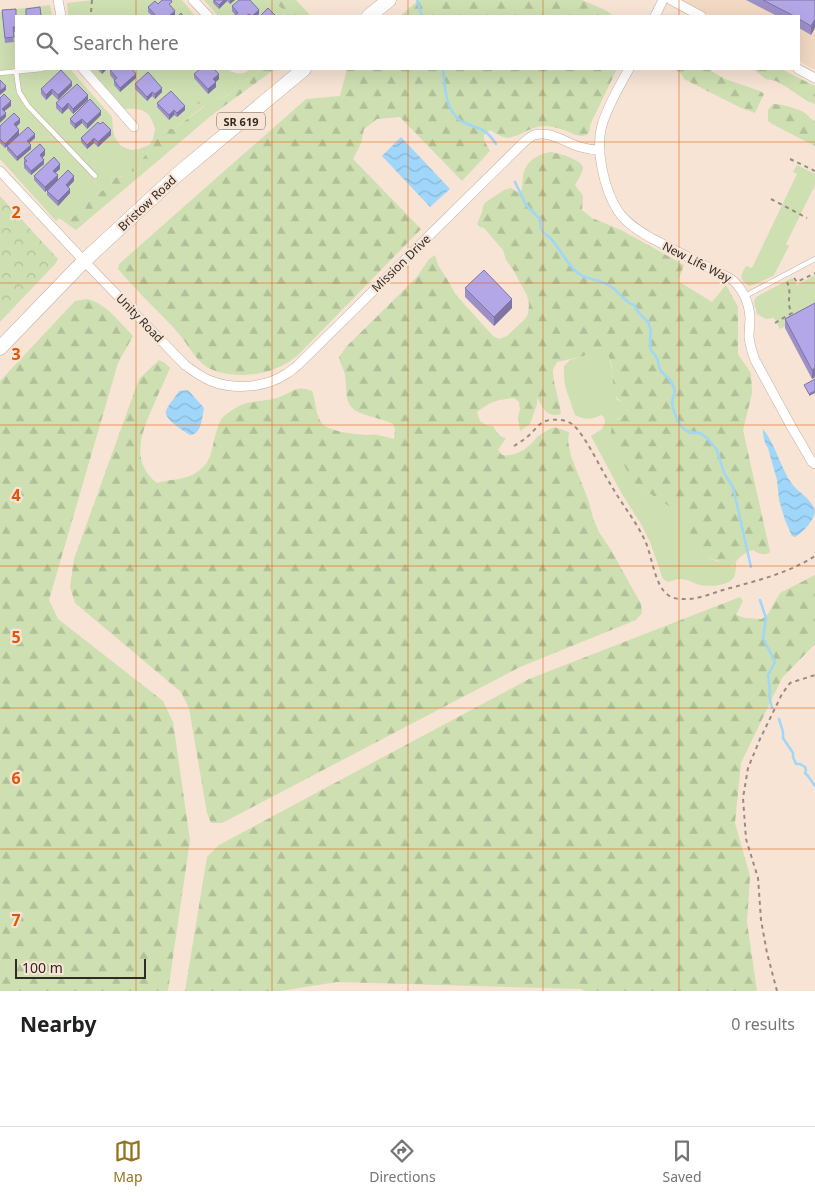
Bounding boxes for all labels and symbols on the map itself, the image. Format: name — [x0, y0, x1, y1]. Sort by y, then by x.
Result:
road number: SR 619 — [217, 112, 265, 130]
street label: Bristow Road — [114, 171, 180, 235]
text: 2 — [11, 201, 21, 223]
street label: Mission Drive — [368, 230, 434, 296]
street label: New Life Way — [660, 237, 735, 287]
street label: Unity Road — [112, 290, 168, 346]
text: 3 — [11, 343, 21, 365]
text: 4 — [11, 484, 21, 506]
text: 5 — [11, 626, 21, 648]
text: 6 — [11, 767, 21, 789]
text: 7 — [11, 909, 21, 931]
scale bar — [15, 956, 146, 979]

